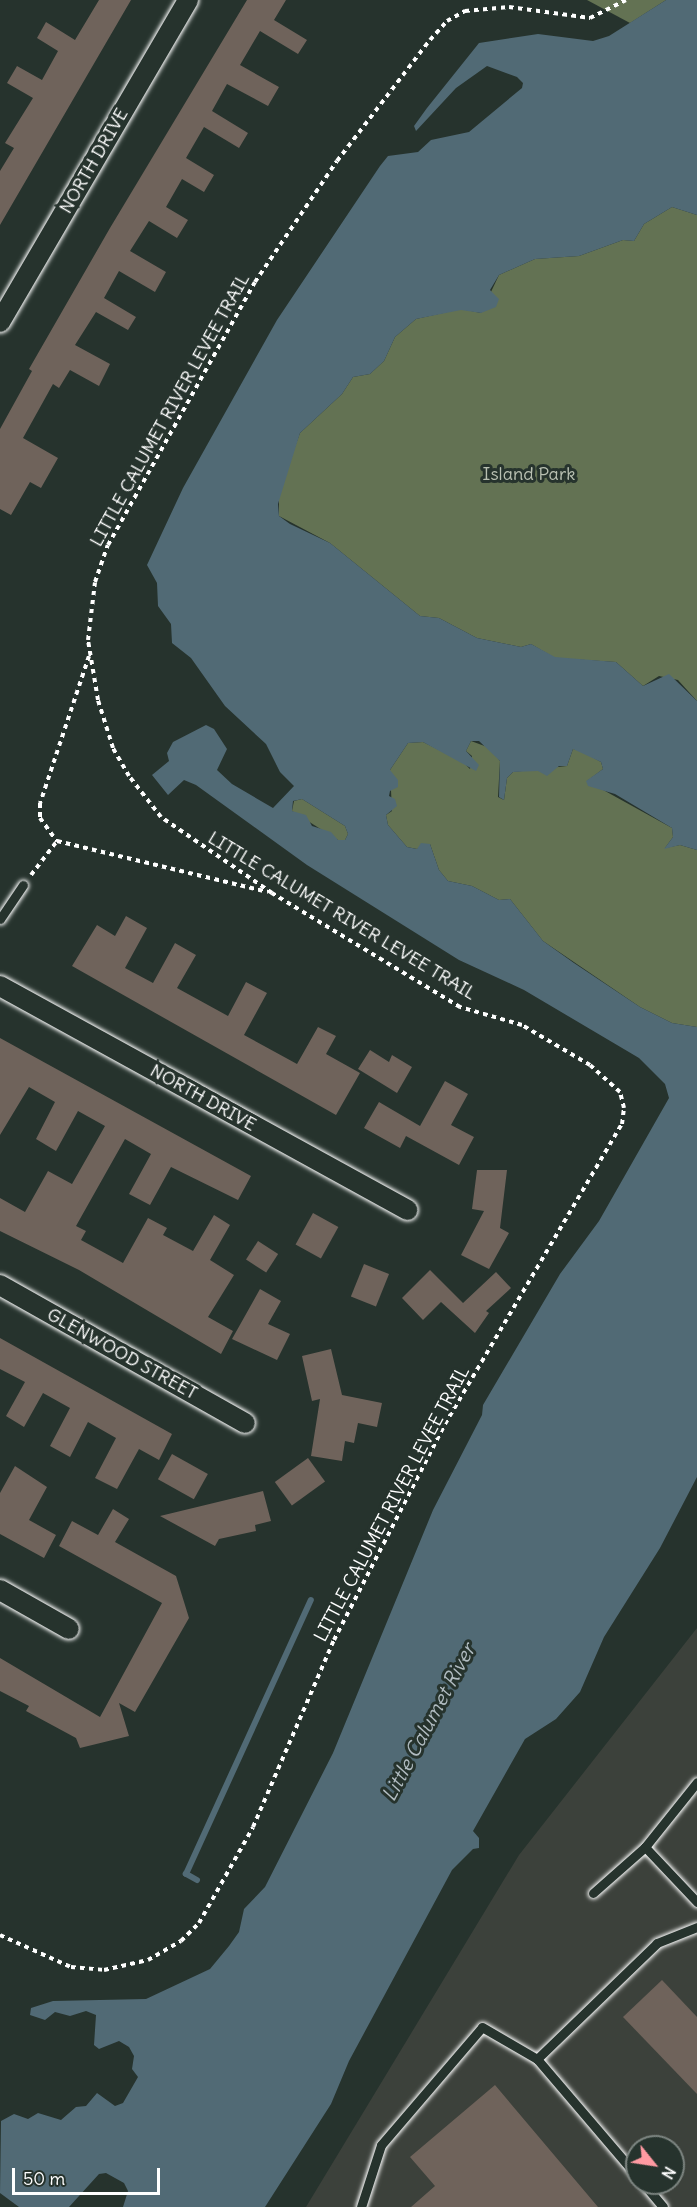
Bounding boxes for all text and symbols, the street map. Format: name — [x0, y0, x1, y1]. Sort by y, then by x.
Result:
street label: NORTH DRIVE — [55, 105, 133, 217]
street label: LITTLE CALUMET RIVER LEVEE TRAIL — [86, 270, 254, 550]
park label: Island Park — [483, 463, 575, 485]
street label: LITTLE CALUMET RIVER LEVEE TRAIL — [204, 827, 480, 1005]
street label: NORTH DRIVE — [146, 1060, 260, 1136]
street label: GLENWOOD STREET — [43, 1304, 201, 1404]
street label: LITTLE CALUMET RIVER LEVEE TRAIL — [310, 1363, 474, 1645]
water label: Little Calumet River — [376, 1639, 480, 1805]
north arrow — [625, 2135, 685, 2195]
scale bar — [15, 2156, 164, 2194]
text: N — [657, 2163, 680, 2183]
text: 50 m — [23, 2167, 65, 2190]

